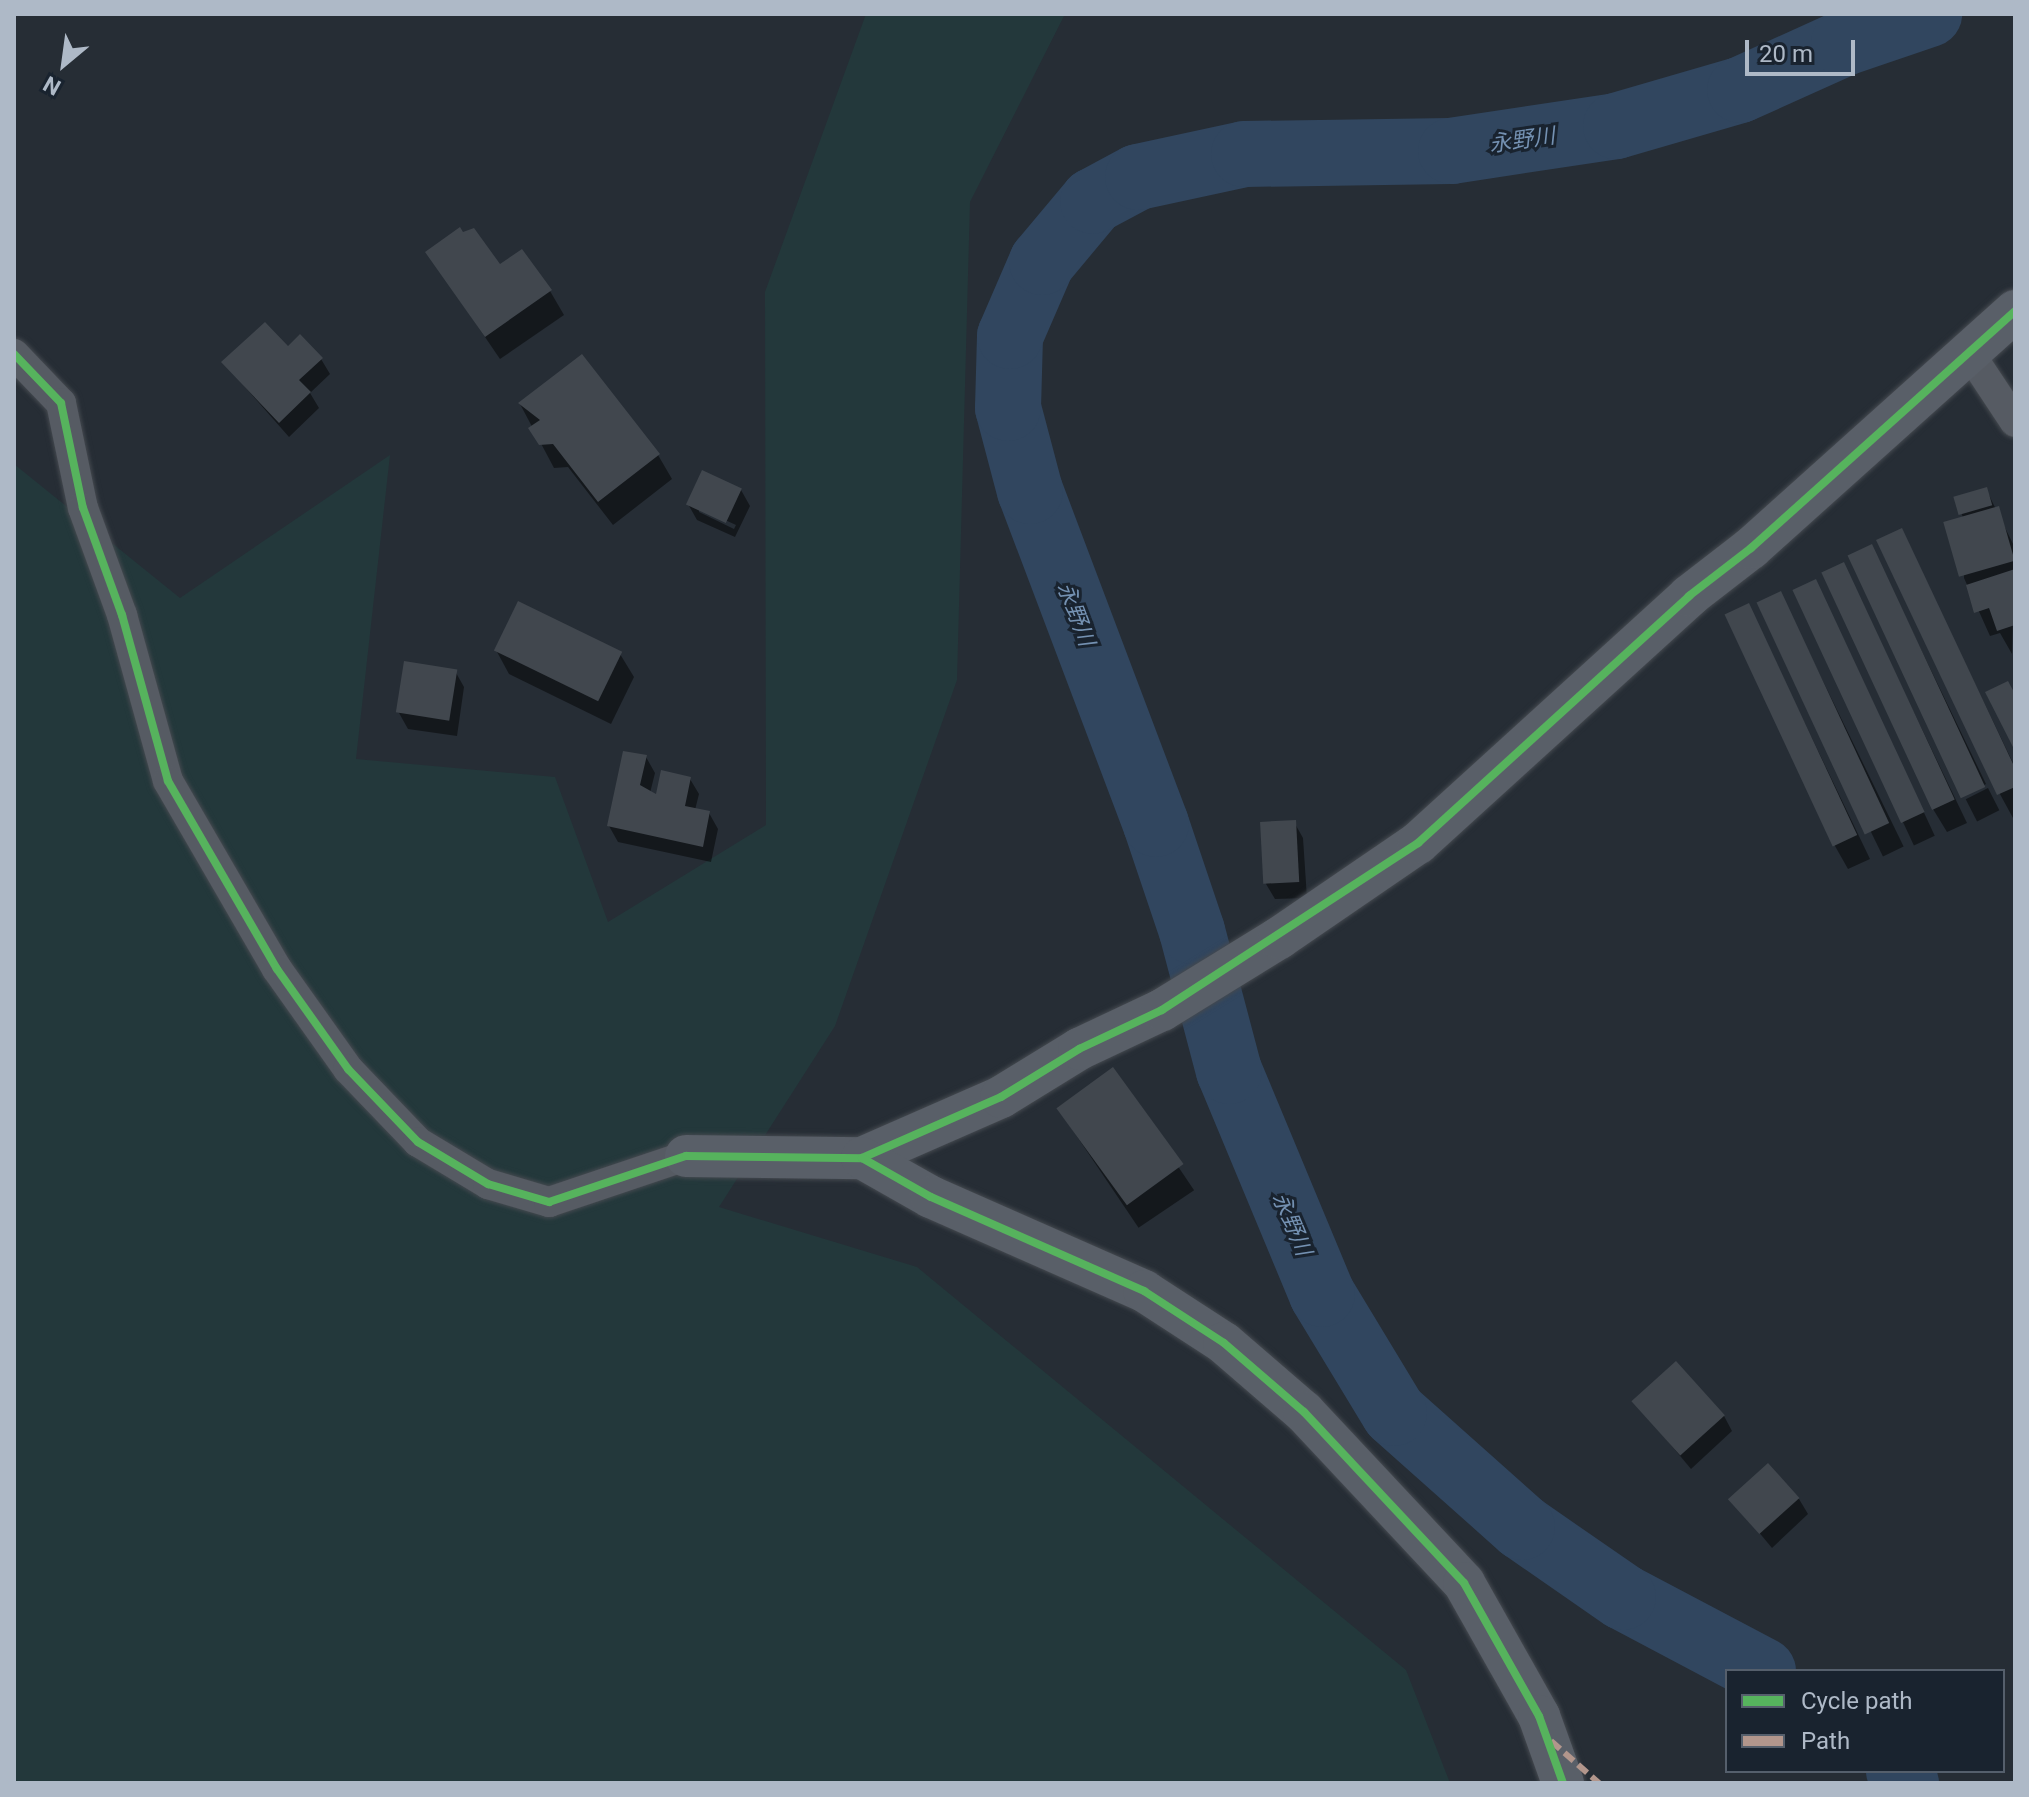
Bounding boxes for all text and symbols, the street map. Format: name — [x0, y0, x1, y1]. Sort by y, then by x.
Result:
north arrow — [24, 24, 104, 104]
scale bar — [1749, 24, 1859, 74]
text: 20 m — [1759, 40, 1813, 68]
text: N — [39, 71, 65, 100]
water label: 永野川 — [1487, 122, 1557, 158]
water label: 永野川 — [1052, 578, 1100, 650]
water label: 永野川 — [1267, 1188, 1317, 1260]
legend — [1725, 1669, 2005, 1773]
text: Cycle path — [1801, 1687, 1913, 1715]
text: Path — [1801, 1727, 1850, 1755]

